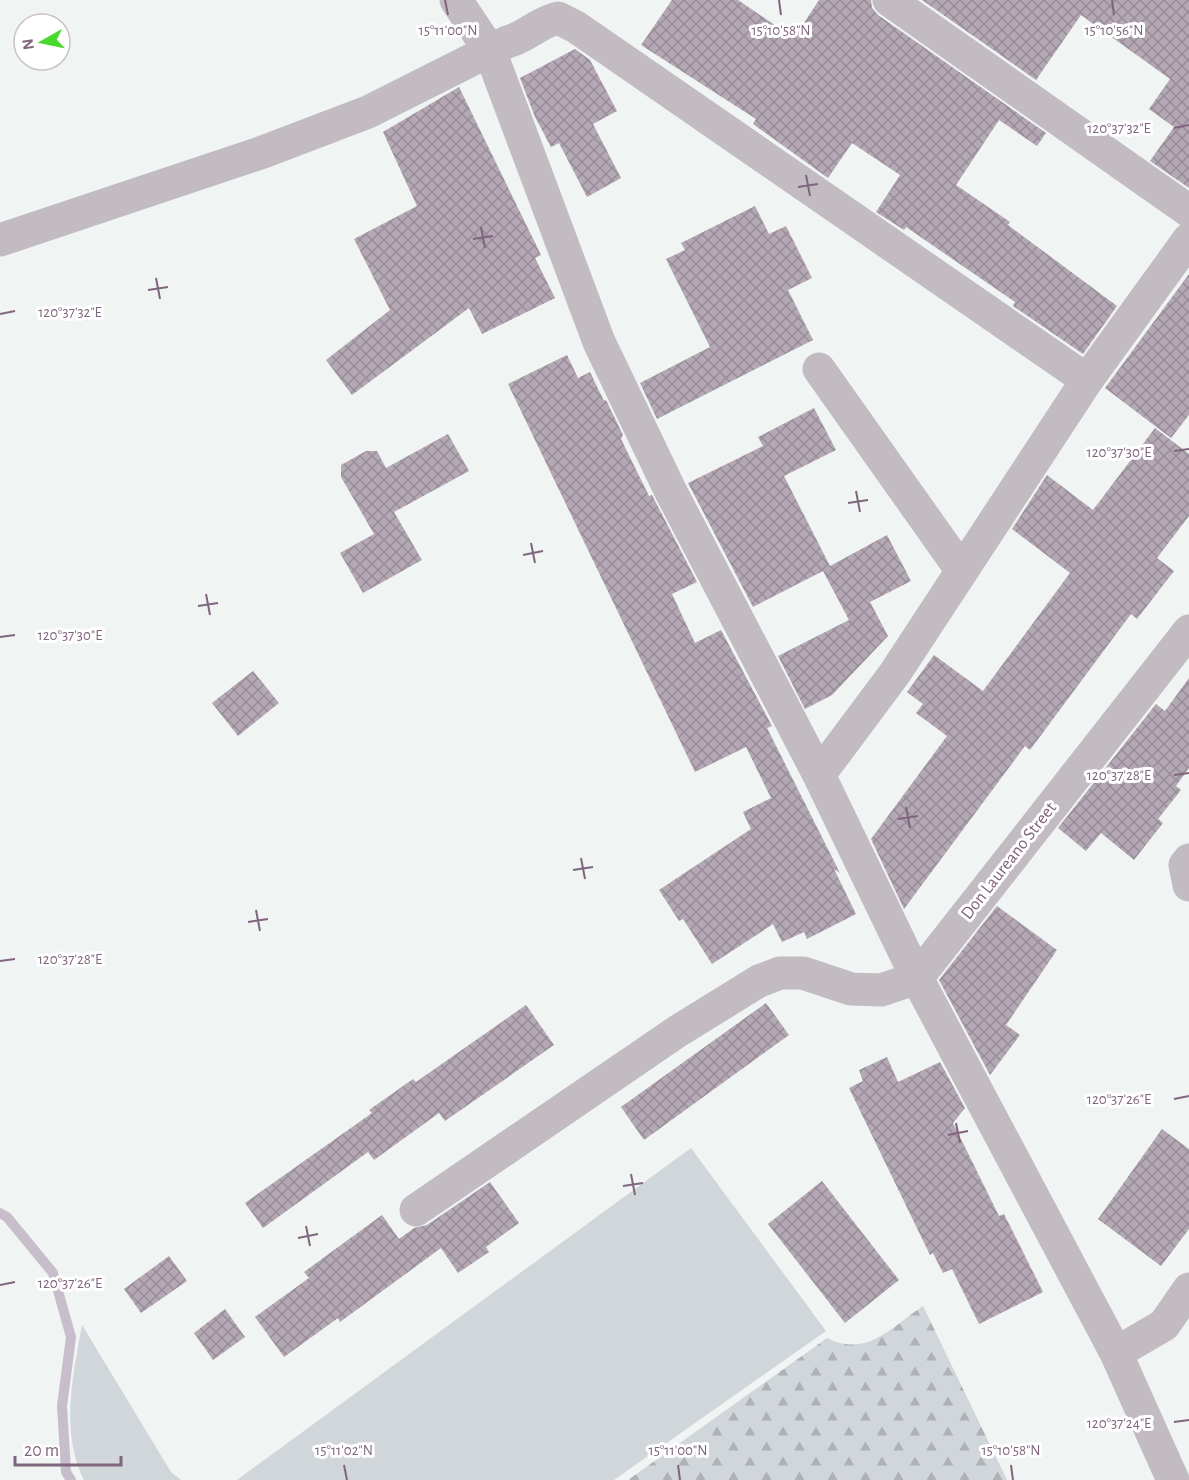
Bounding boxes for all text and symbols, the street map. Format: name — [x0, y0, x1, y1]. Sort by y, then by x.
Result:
north arrow — [12, 12, 72, 72]
text: 15°11'00"N — [419, 23, 477, 38]
text: 15°10'58"N — [751, 23, 811, 38]
text: 15°10'56"N — [1084, 23, 1144, 38]
text: N — [19, 37, 37, 51]
text: 120°37'32"E — [1087, 121, 1151, 136]
text: 120°37'32"E — [38, 305, 102, 320]
text: 120°37'30"E — [1087, 445, 1151, 460]
text: 120°37'30"E — [38, 628, 102, 643]
text: 120°37'28"E — [1087, 768, 1151, 783]
street label: Don Laureano Street — [958, 799, 1060, 923]
text: 120°37'28"E — [38, 952, 102, 967]
text: 120°37'26"E — [1087, 1092, 1151, 1107]
text: 120°37'26"E — [38, 1276, 102, 1291]
text: 120°37'24"E — [1087, 1416, 1151, 1431]
scale bar — [15, 1429, 122, 1467]
text: 20 m — [24, 1442, 59, 1460]
text: 15°11'02"N — [315, 1443, 373, 1458]
text: 15°11'00"N — [649, 1443, 707, 1458]
text: 15°10'58"N — [981, 1443, 1041, 1458]

